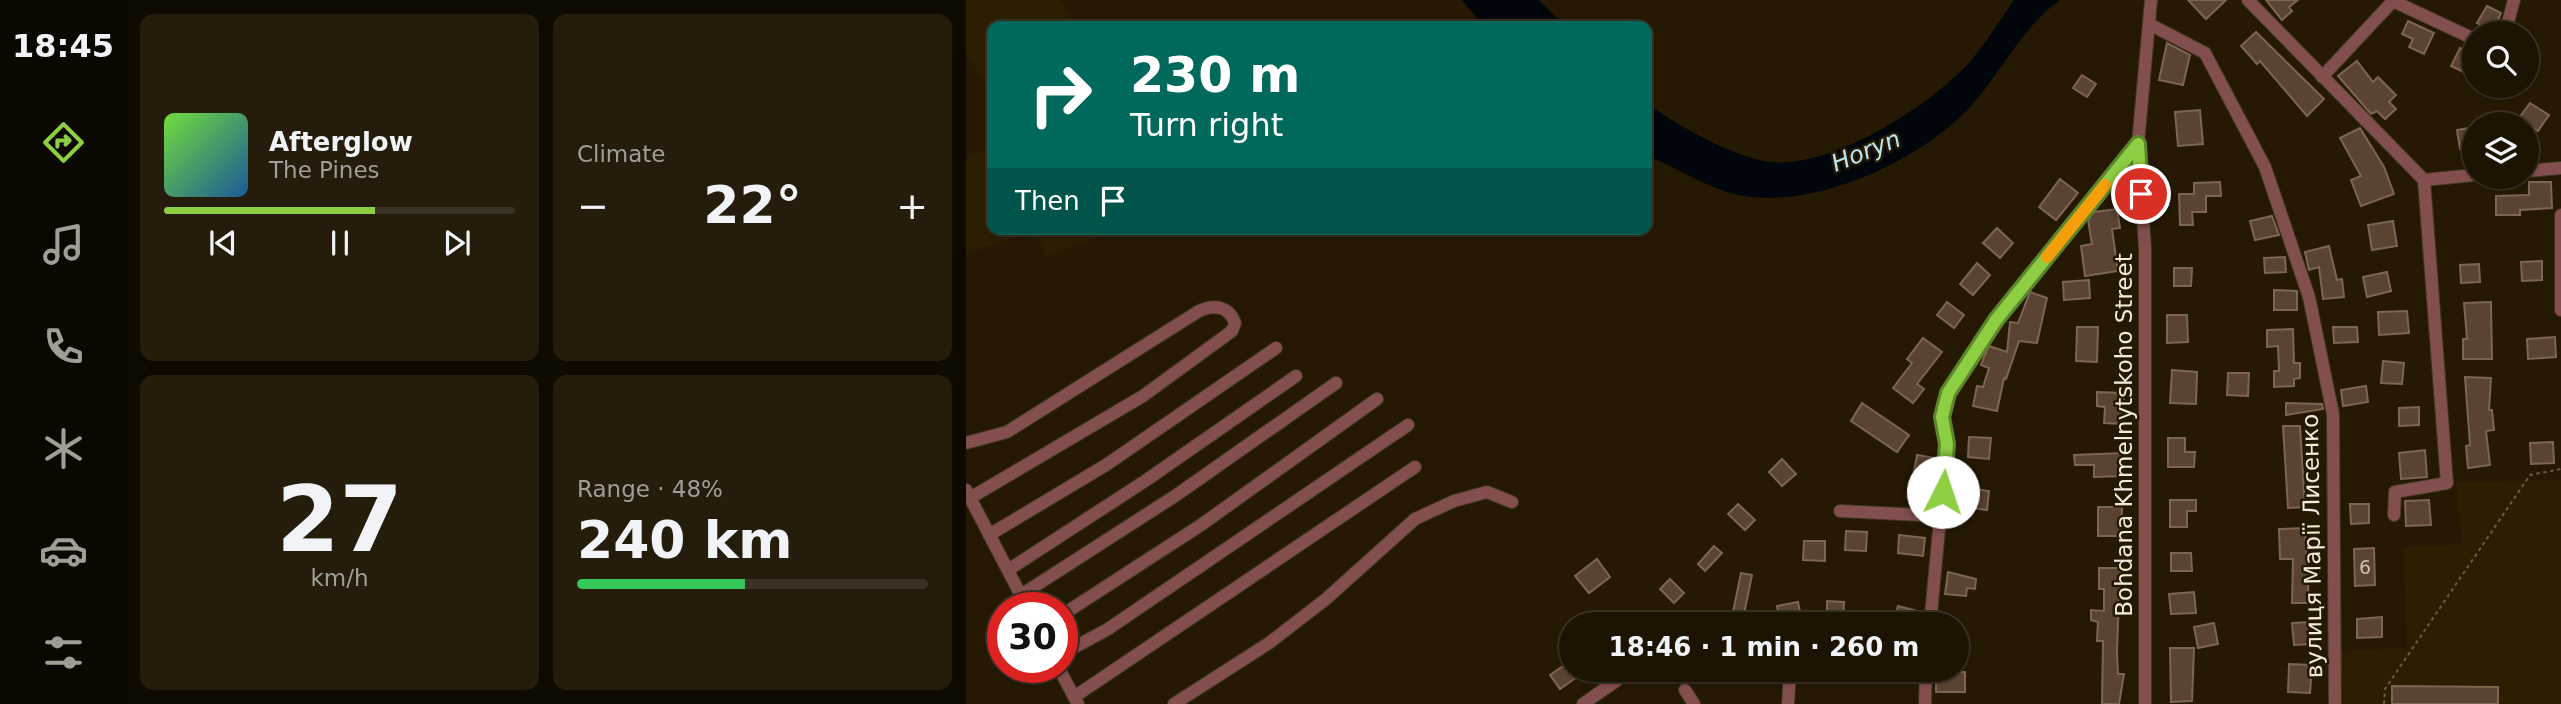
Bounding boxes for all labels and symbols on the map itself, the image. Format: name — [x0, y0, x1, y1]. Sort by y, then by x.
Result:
water label: Horyn — [1827, 125, 1905, 177]
pin — [2111, 164, 2171, 224]
street label: Bohdana Khmelnytskoho Street — [2111, 253, 2137, 617]
street label: вулиця Марії Лисенко — [2297, 414, 2327, 678]
position arrow — [1906, 455, 1980, 529]
house number: 6 — [2359, 556, 2371, 578]
speed limit sign: 30 — [987, 592, 1078, 683]

